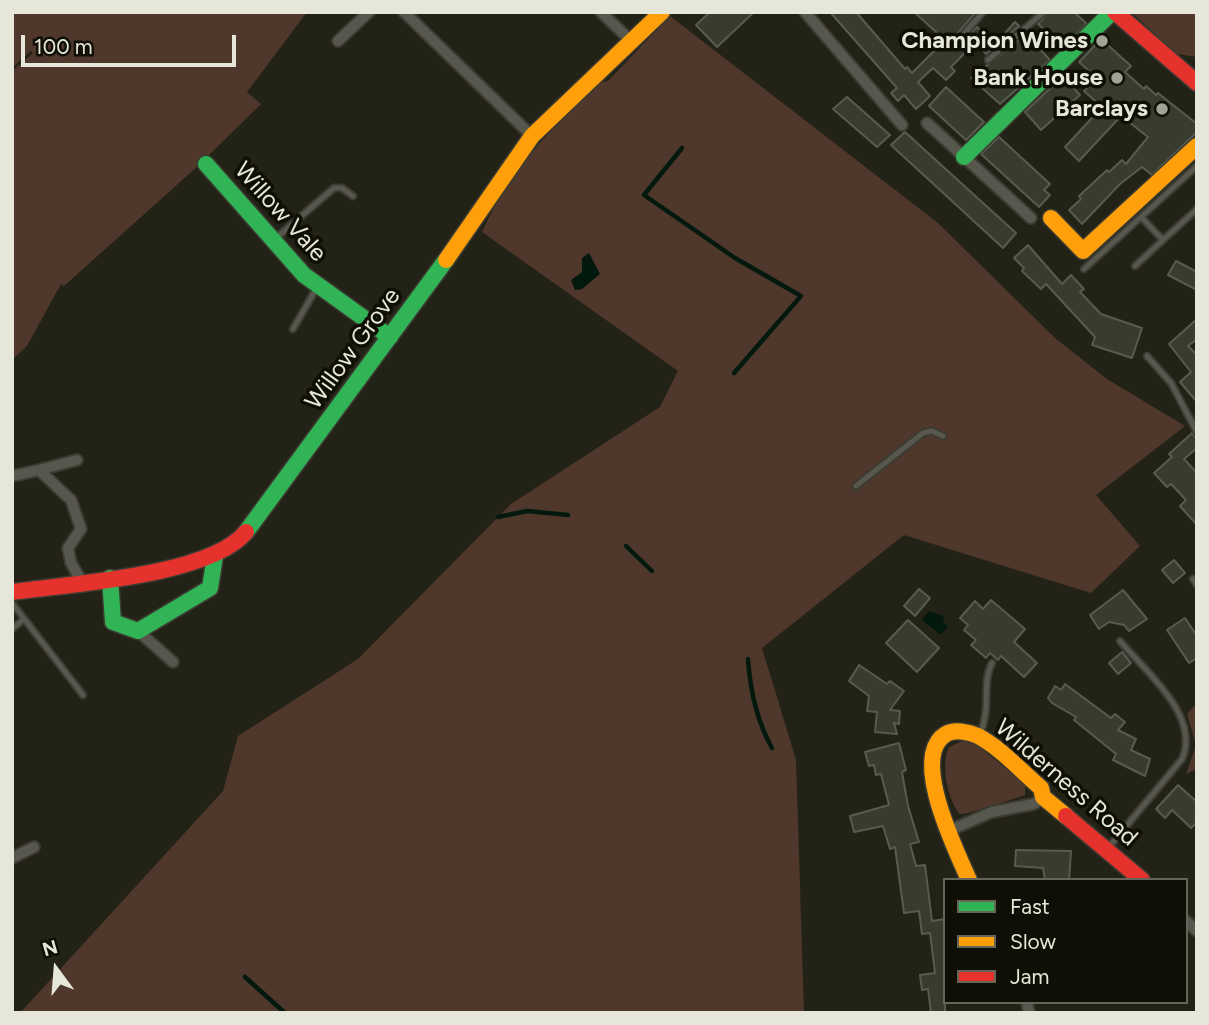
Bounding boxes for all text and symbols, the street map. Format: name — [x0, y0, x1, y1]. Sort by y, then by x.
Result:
scale bar — [24, 21, 240, 65]
place label: Champion Wines — [901, 27, 1088, 55]
marker: Champion Wines — [1094, 33, 1110, 49]
text: 100 m — [34, 34, 93, 59]
place label: Bank House — [973, 64, 1103, 92]
marker: Bank House — [1109, 70, 1125, 86]
place label: Barclays — [1055, 95, 1148, 123]
marker: Barclays — [1154, 101, 1170, 117]
street label: Willow Vale — [228, 156, 332, 268]
street label: Willow Grove — [299, 283, 407, 415]
street label: Wilderness Road — [989, 713, 1143, 853]
legend — [943, 878, 1188, 1004]
text: Fast — [1010, 894, 1050, 919]
text: Slow — [1010, 929, 1056, 954]
north arrow — [21, 934, 91, 1004]
text: N — [40, 935, 60, 961]
text: Jam — [1010, 964, 1049, 989]

